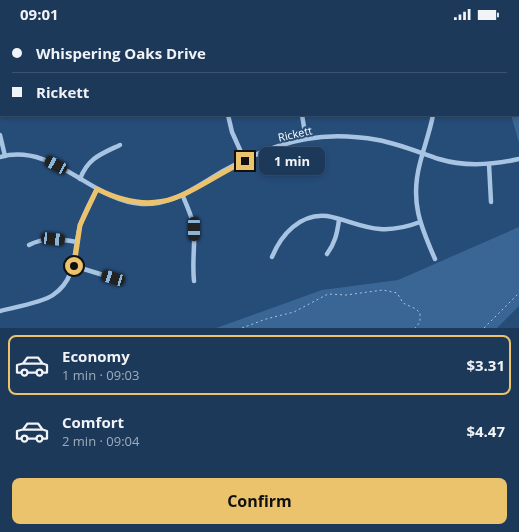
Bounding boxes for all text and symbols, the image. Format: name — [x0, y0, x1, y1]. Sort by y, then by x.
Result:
text: 09:01 — [20, 4, 59, 24]
text: Whispering Oaks Drive — [36, 43, 206, 63]
text: Rickett — [36, 82, 89, 102]
street label: Rickett — [276, 122, 314, 145]
callout: 1 min — [259, 147, 325, 175]
route end — [236, 152, 254, 170]
text: 1 min — [274, 152, 310, 170]
car — [43, 154, 69, 176]
car — [188, 217, 200, 241]
car — [40, 232, 66, 246]
route start — [65, 257, 83, 275]
car — [100, 269, 126, 287]
text: Economy — [62, 346, 130, 366]
icon: car — [14, 347, 50, 383]
text: $3.31 — [466, 355, 505, 375]
text: 1 min · 09:03 — [62, 366, 139, 384]
text: Comfort — [62, 412, 124, 432]
icon: car — [14, 413, 50, 449]
text: $4.47 — [466, 421, 505, 441]
text: 2 min · 09:04 — [62, 432, 139, 450]
button: Confirm — [12, 478, 507, 524]

